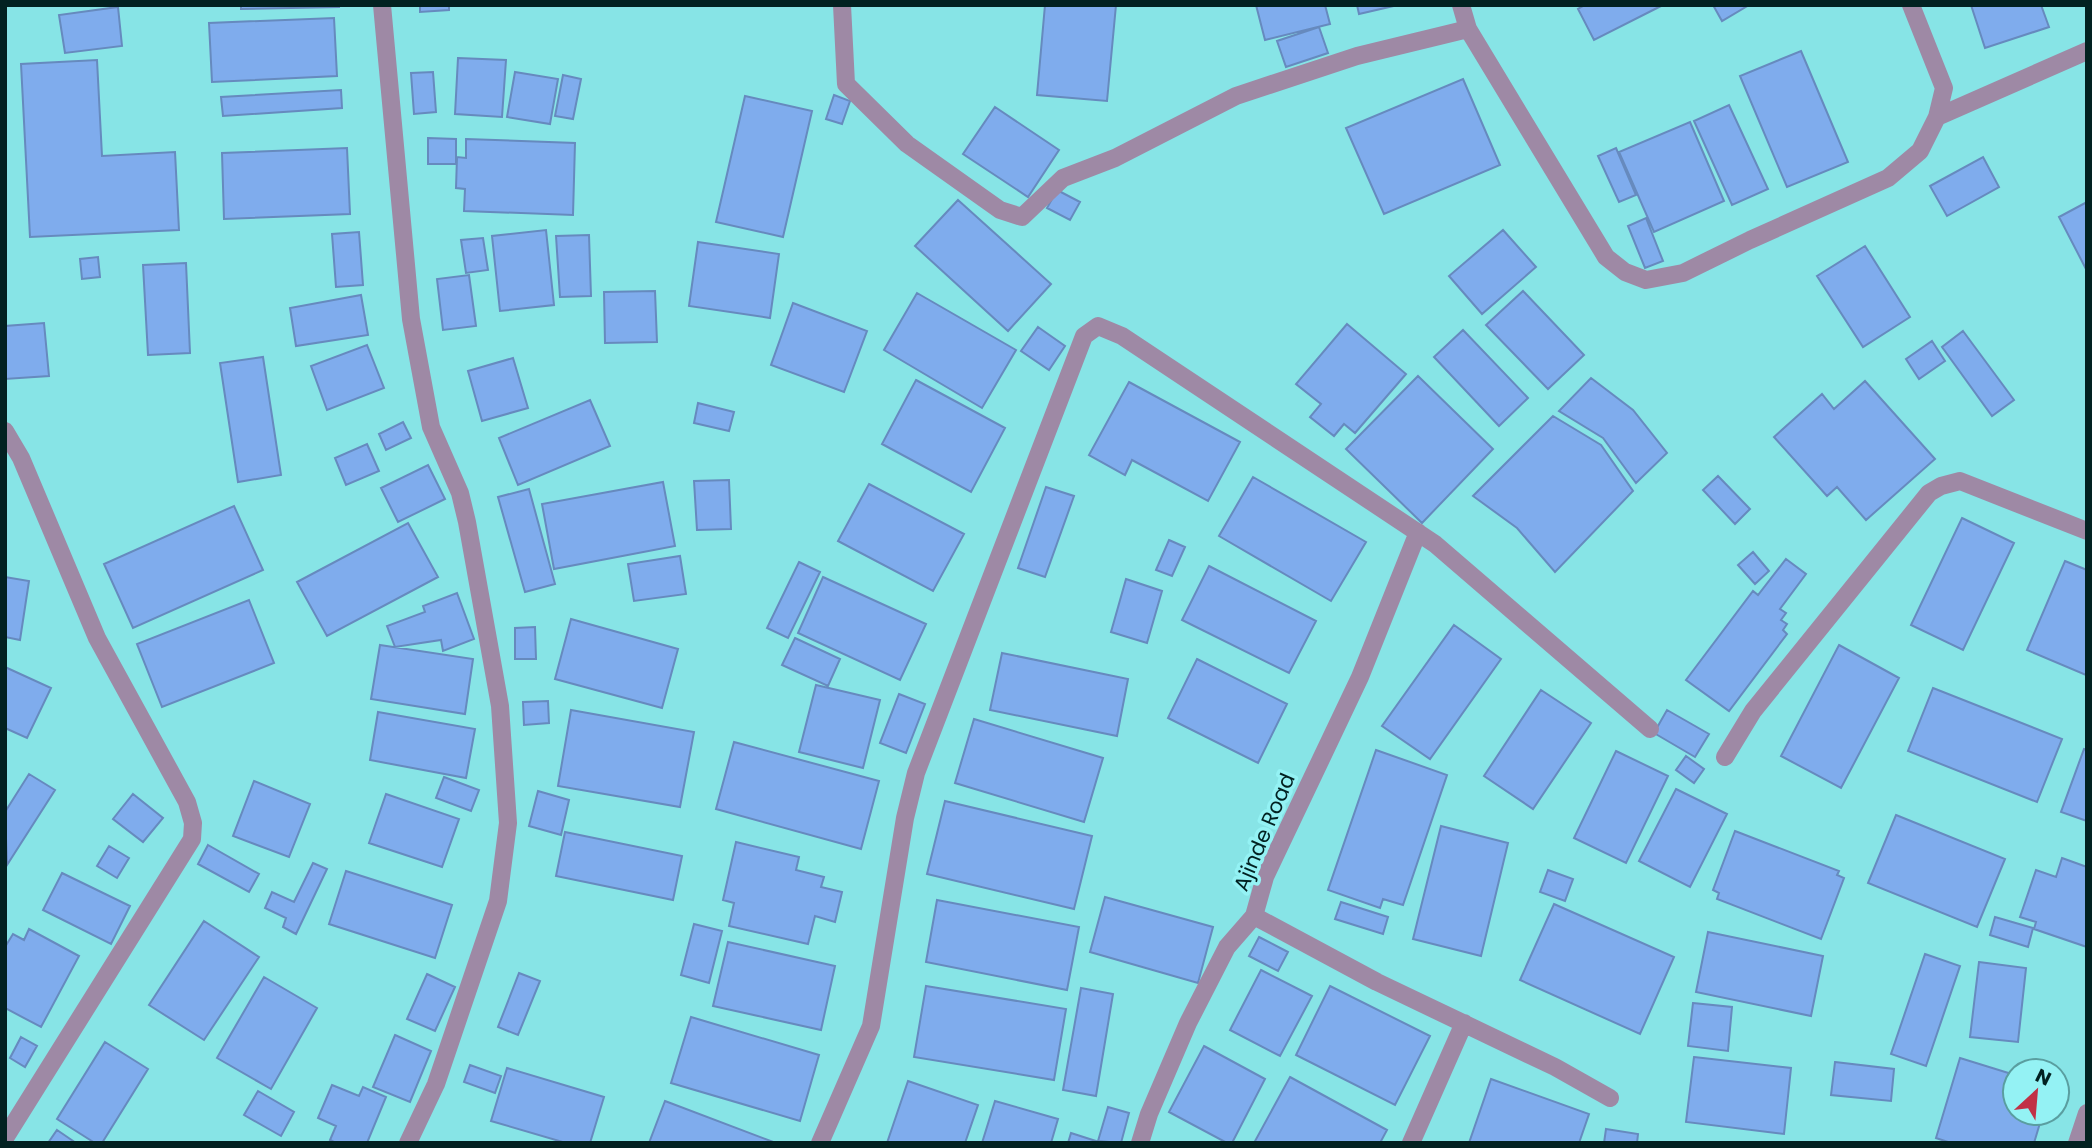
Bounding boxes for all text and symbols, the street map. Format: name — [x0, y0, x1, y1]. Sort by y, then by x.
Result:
street label: Ajinde Road — [1226, 769, 1302, 895]
north arrow — [2001, 1057, 2071, 1127]
text: N — [2031, 1062, 2056, 1092]

